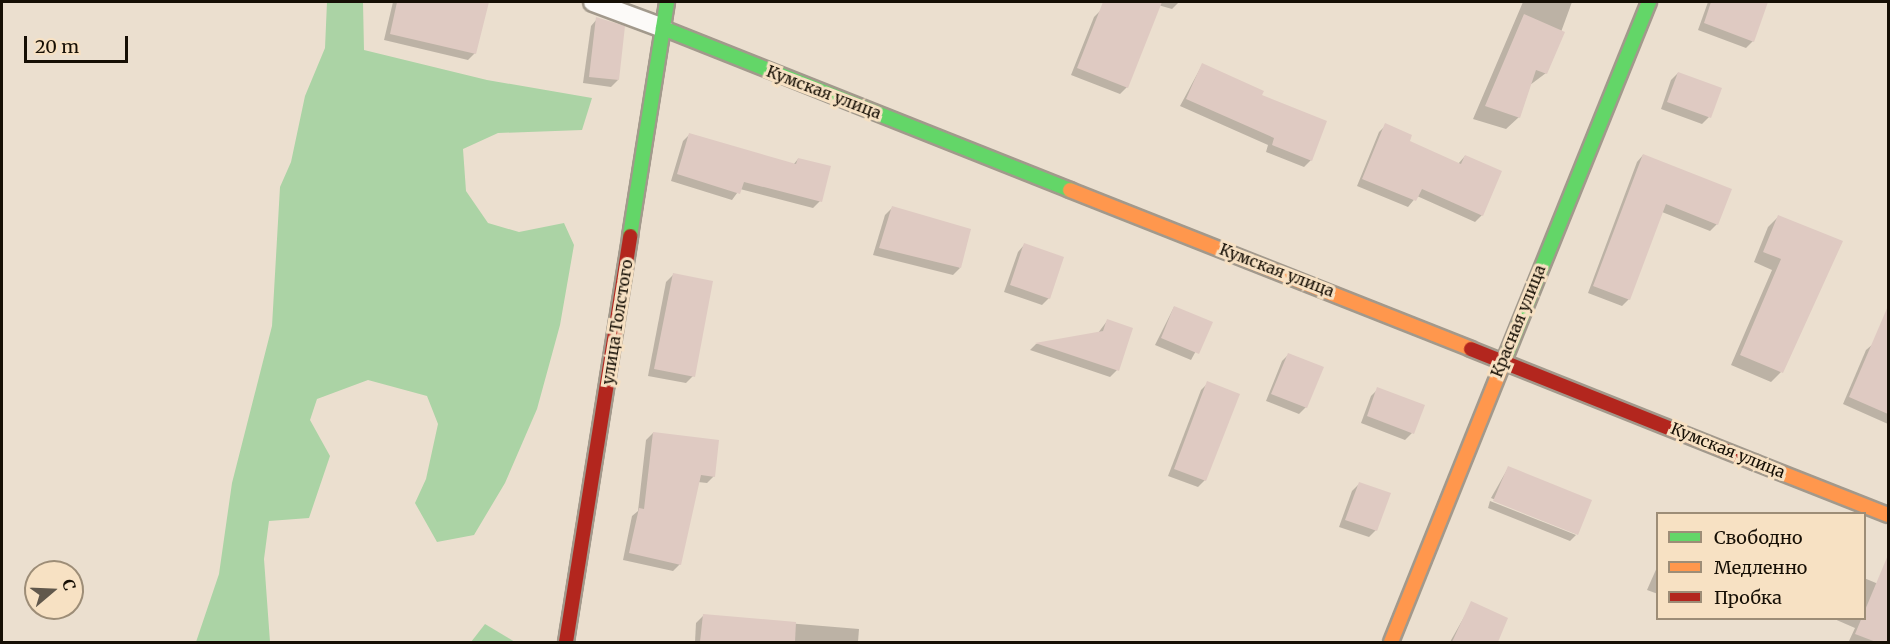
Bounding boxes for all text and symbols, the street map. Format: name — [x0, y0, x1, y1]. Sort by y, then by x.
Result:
scale bar — [27, 24, 130, 62]
text: 20 m — [35, 35, 79, 58]
street label: Кумская улица — [764, 61, 884, 123]
street label: Кумская улица — [1217, 239, 1337, 301]
street label: улица Толстого — [598, 258, 636, 386]
street label: Красная улица — [1487, 262, 1549, 380]
street label: Кумская улица — [1668, 418, 1788, 482]
legend — [1656, 512, 1866, 620]
text: Свободно — [1714, 526, 1802, 549]
text: Медленно — [1714, 556, 1807, 579]
north arrow — [24, 560, 84, 620]
text: С — [58, 577, 80, 593]
text: Пробка — [1714, 586, 1782, 609]

